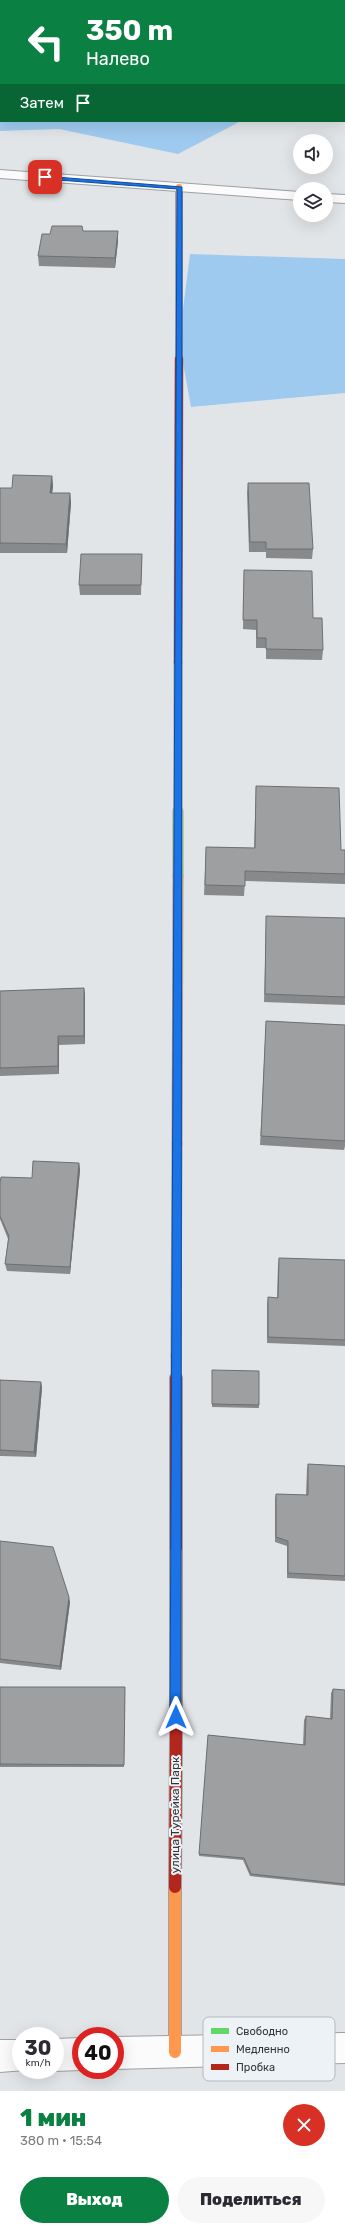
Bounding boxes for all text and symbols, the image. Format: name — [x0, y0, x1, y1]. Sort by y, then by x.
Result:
text: 350 m — [86, 14, 173, 47]
icon: left — [20, 16, 72, 68]
text: Налево — [86, 48, 150, 70]
icon: arrive — [72, 92, 94, 114]
text: Затем — [20, 94, 64, 112]
map controls — [293, 134, 333, 222]
button: sound — [293, 134, 333, 174]
pin — [28, 160, 62, 194]
icon: arrive — [34, 166, 56, 188]
button: layers — [293, 182, 333, 222]
position arrow — [155, 1696, 197, 1738]
street label: улица Турейка Парк — [168, 1756, 182, 1873]
legend — [203, 2017, 335, 2081]
text: Свободно — [236, 2025, 288, 2038]
speed limit sign: 40 — [72, 2027, 124, 2079]
text: 30 — [25, 2036, 51, 2060]
text: Медленно — [236, 2043, 290, 2056]
text: km/h — [26, 2057, 50, 2069]
text: Пробка — [236, 2061, 275, 2074]
text: 1 мин — [20, 2104, 86, 2132]
button: close — [283, 2104, 325, 2146]
text: 380 m · 15:54 — [20, 2133, 102, 2148]
button: Выход — [20, 2177, 169, 2223]
button: Поделиться — [177, 2177, 325, 2223]

